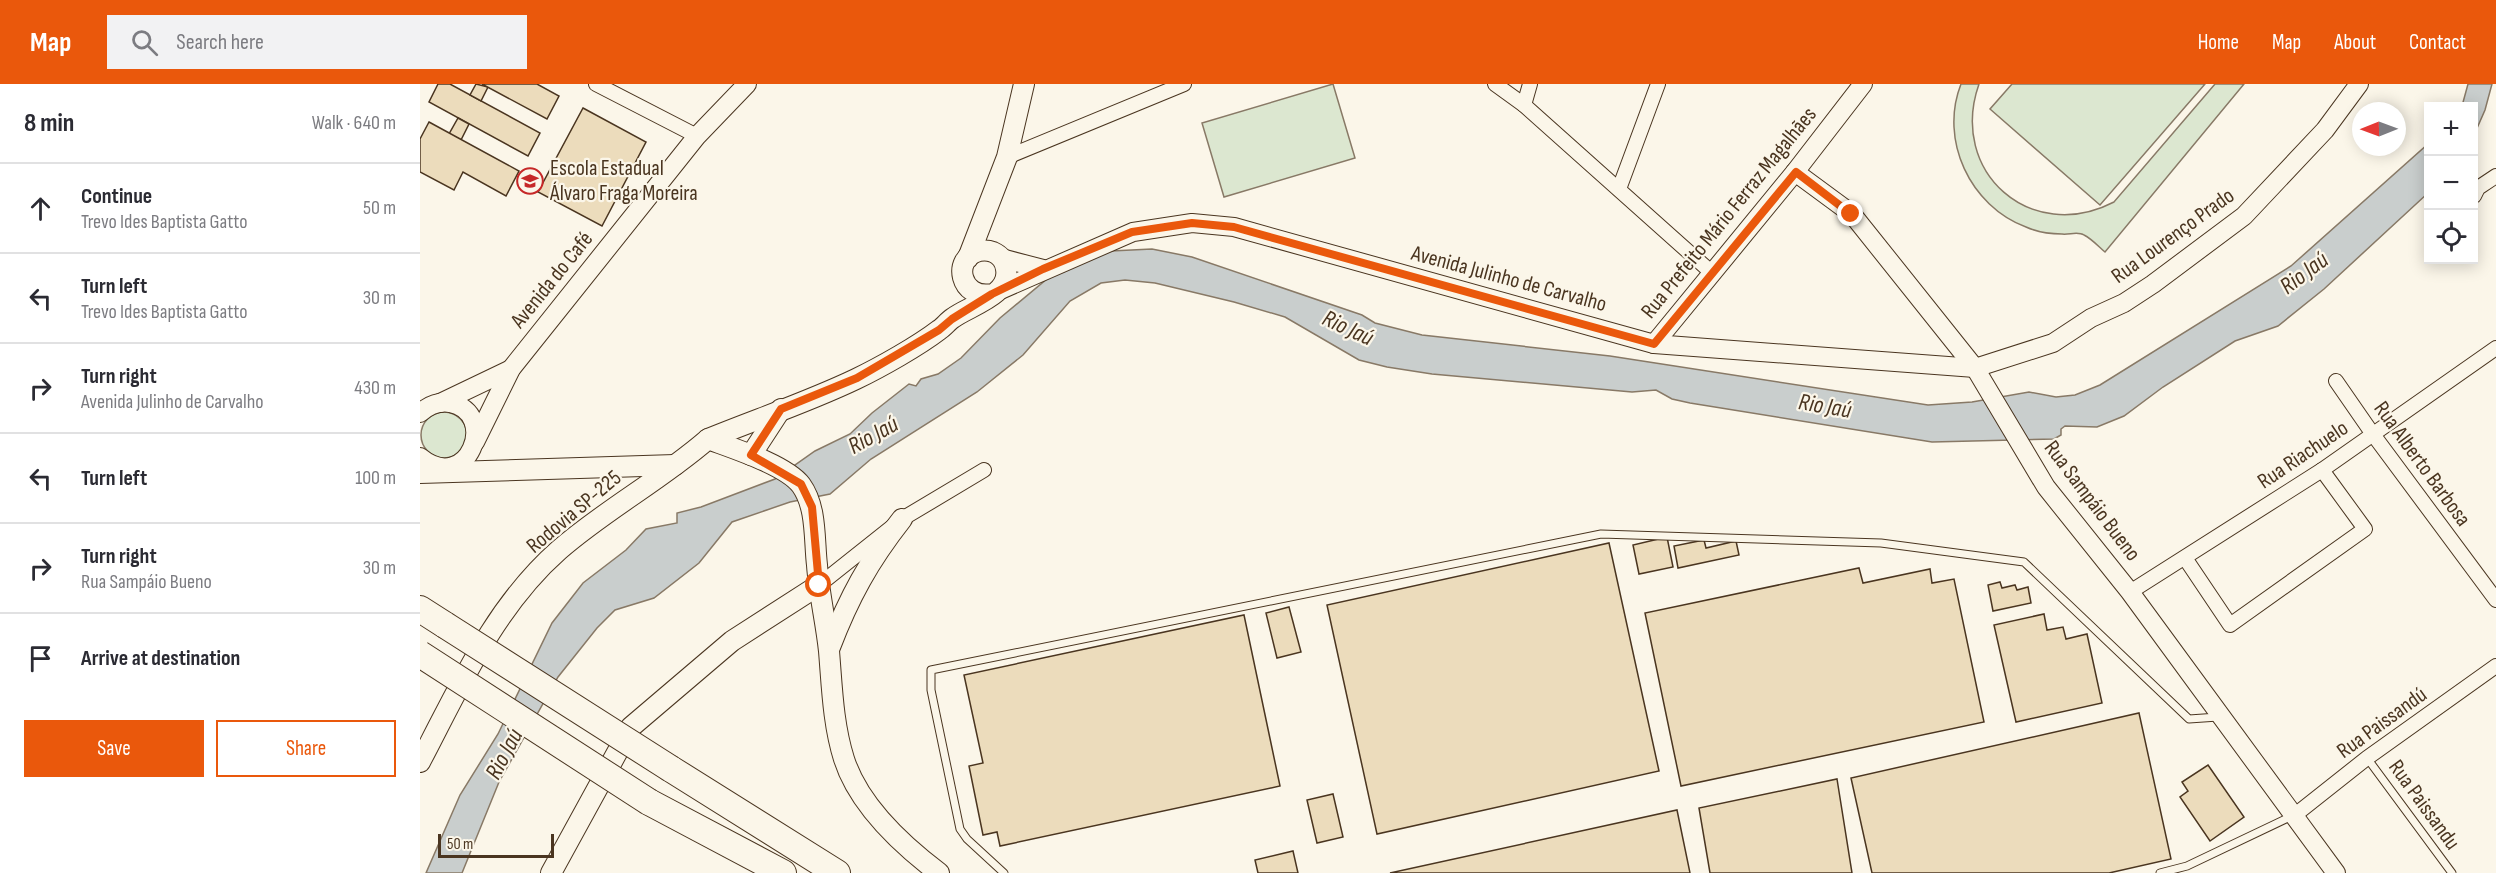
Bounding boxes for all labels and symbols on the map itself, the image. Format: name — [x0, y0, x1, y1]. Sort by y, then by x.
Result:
street label: Rua Prefeito Mário Ferraz Magalhães — [1635, 102, 1823, 324]
north arrow — [2352, 102, 2406, 156]
place label: Escola Estadual Álvaro Fraga Moreira — [549, 155, 698, 207]
school or university icon: Escola Estadual Álvaro Fraga Moreira — [515, 166, 545, 196]
street label: Rua Lourenço Prado — [2106, 182, 2240, 290]
route end — [1837, 200, 1863, 226]
street label: Avenida do Café — [504, 226, 599, 334]
street label: Avenida Julinho de Carvalho — [1408, 240, 1610, 318]
water label: Rio Jaú — [2274, 245, 2334, 301]
water label: Rio Jaú — [1318, 304, 1378, 352]
water label: Rio Jaú — [1796, 387, 1854, 425]
street label: Rua Alberto Barbosa — [2368, 396, 2476, 532]
water label: Rio Jaú — [843, 409, 903, 461]
street label: Rua Riachuelo — [2253, 415, 2353, 495]
street label: Rua Sampáio Bueno — [2038, 435, 2146, 567]
street label: Rodovia SP-225 — [521, 464, 627, 559]
route start — [805, 571, 831, 597]
street label: Rua Paissandú — [2332, 681, 2432, 765]
water label: Rio Jaú — [479, 724, 529, 784]
street label: Rua Paissandu — [2382, 755, 2466, 855]
scale bar — [438, 831, 554, 858]

